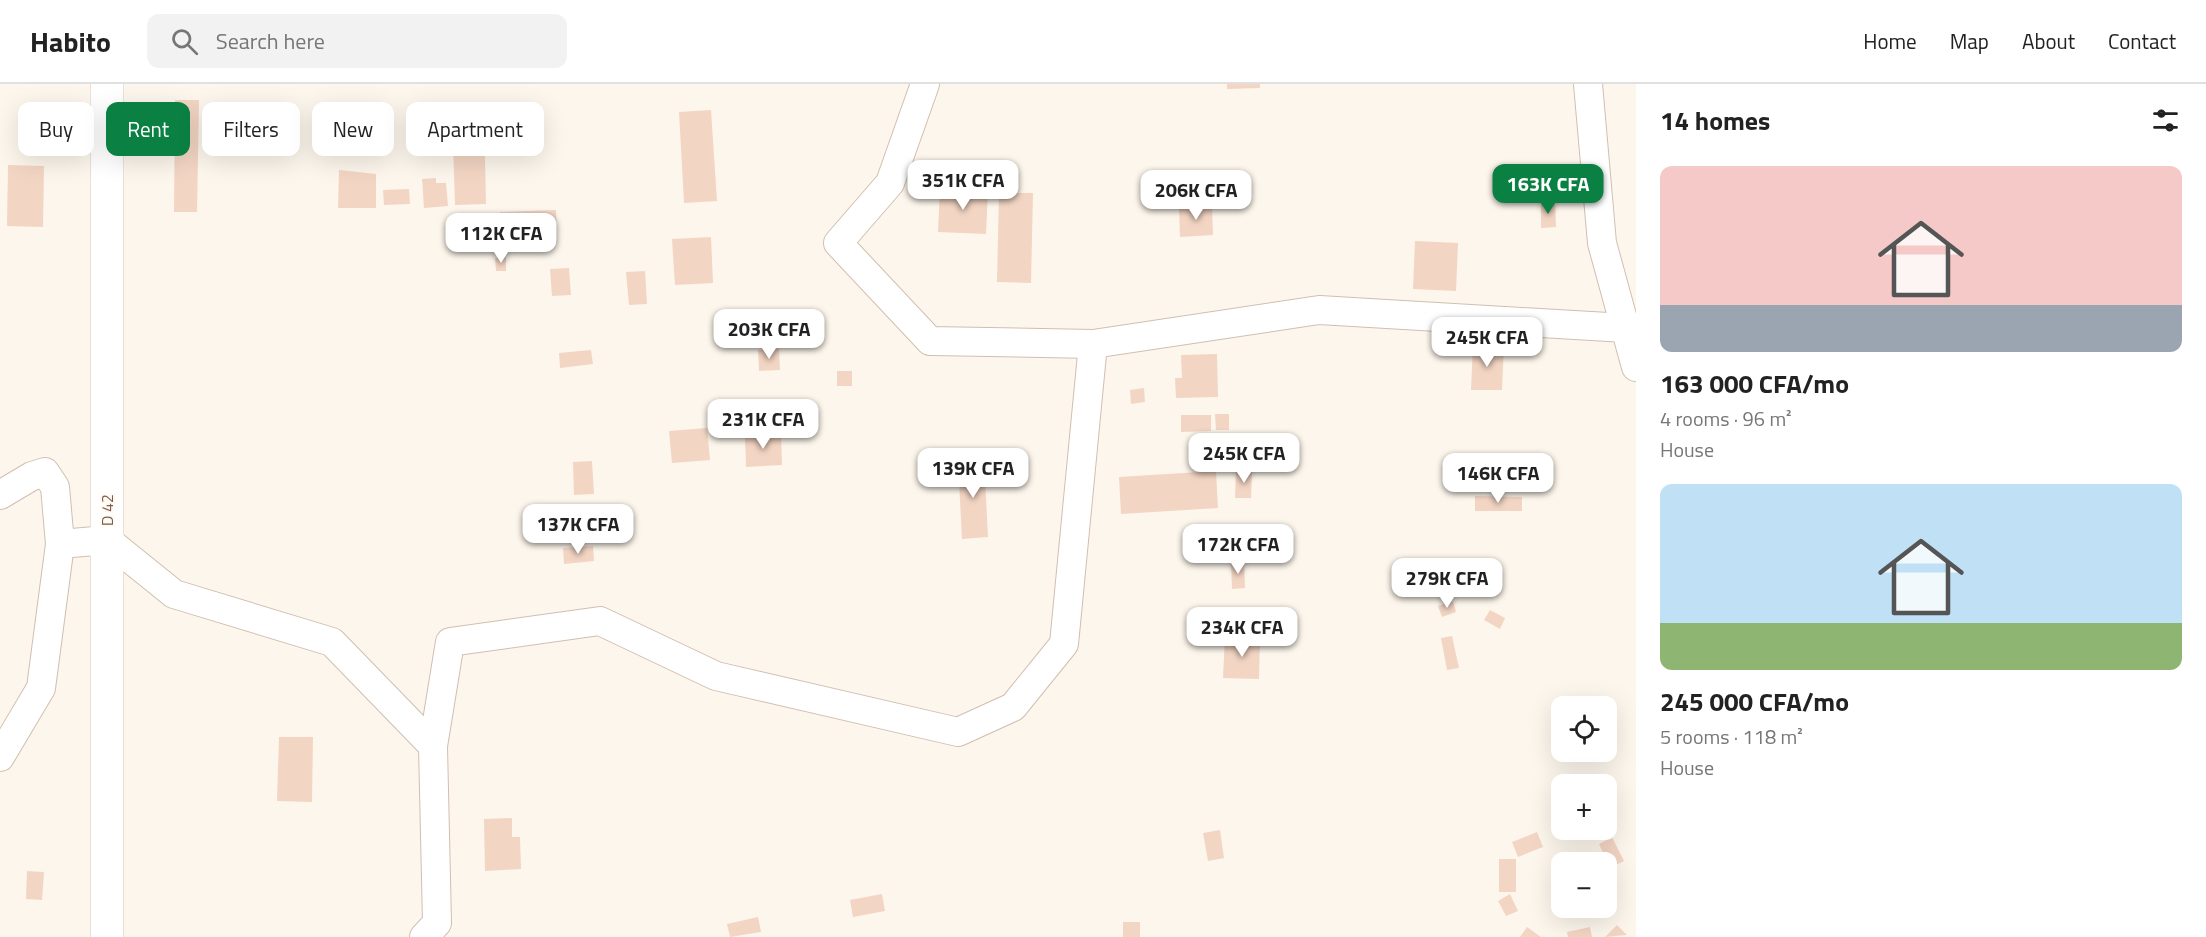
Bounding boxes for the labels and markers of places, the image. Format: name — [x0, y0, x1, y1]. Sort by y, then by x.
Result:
pin: 351K CFA — [901, 160, 1025, 211]
pin: 163K CFA — [1486, 164, 1610, 215]
pin: 206K CFA — [1134, 170, 1258, 221]
pin: 112K CFA — [439, 213, 563, 264]
pin: 203K CFA — [707, 309, 831, 360]
pin: 245K CFA — [1425, 317, 1549, 368]
pin: 231K CFA — [701, 399, 825, 450]
pin: 245K CFA — [1182, 433, 1306, 484]
pin: 139K CFA — [911, 448, 1035, 499]
pin: 146K CFA — [1436, 453, 1560, 504]
pin: 137K CFA — [516, 504, 640, 555]
pin: 172K CFA — [1176, 524, 1300, 575]
pin: 279K CFA — [1385, 558, 1509, 609]
pin: 234K CFA — [1180, 607, 1304, 658]

